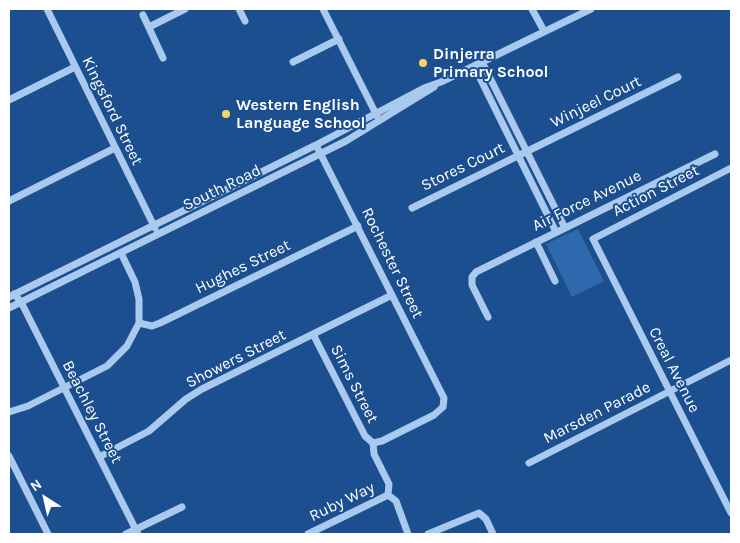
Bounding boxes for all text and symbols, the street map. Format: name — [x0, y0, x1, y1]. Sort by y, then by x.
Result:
place label: Dinjerra Primary School — [433, 44, 548, 82]
street label: Kingsford Street — [77, 54, 147, 168]
marker: Dinjerra Primary School — [417, 57, 429, 69]
street label: Winjeel Court — [548, 72, 644, 132]
place label: Western English Language School — [236, 95, 365, 133]
marker: Western English Language School — [220, 108, 232, 120]
street label: Stores Court — [418, 138, 508, 196]
street label: South Road — [180, 161, 264, 215]
street label: Action Street — [610, 161, 702, 221]
street label: Air Force Avenue — [529, 166, 645, 236]
street label: Rochester Street — [357, 204, 427, 322]
street label: Hughes Street — [192, 236, 294, 298]
street label: Creal Avenue — [644, 324, 704, 416]
street label: Showers Street — [183, 326, 289, 392]
street label: Sims Street — [326, 342, 382, 426]
street label: Beachley Street — [58, 357, 126, 467]
street label: Marsden Parade — [540, 378, 654, 448]
north arrow — [20, 473, 70, 523]
text: N — [27, 475, 45, 495]
street label: Ruby Way — [306, 478, 378, 526]

